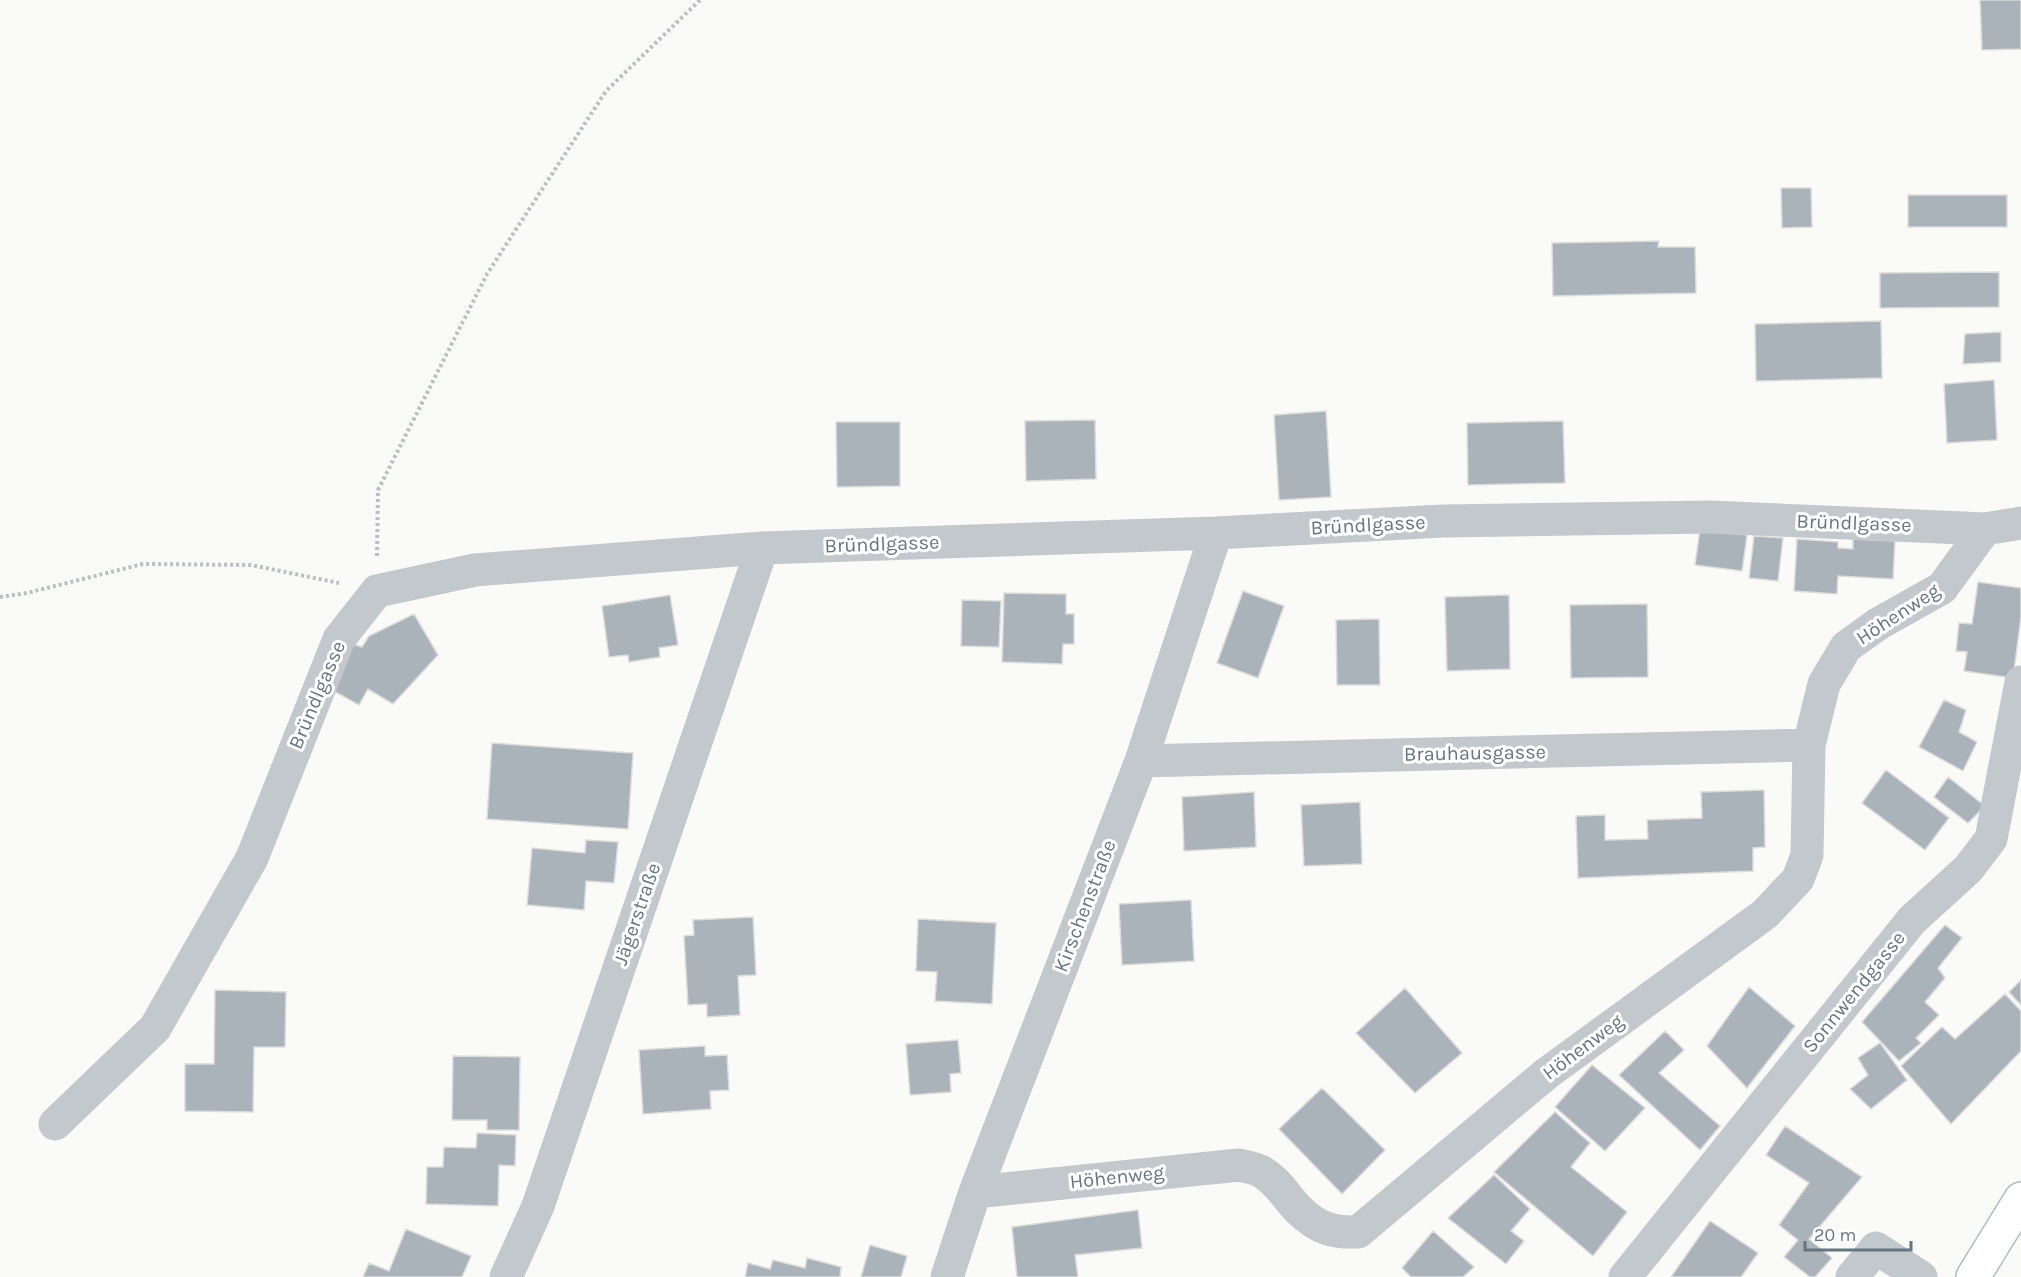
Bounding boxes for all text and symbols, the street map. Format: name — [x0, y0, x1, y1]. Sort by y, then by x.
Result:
street label: Bründlgasse — [1796, 510, 1912, 536]
street label: Bründlgasse — [1310, 511, 1426, 539]
street label: Bründlgasse — [824, 531, 940, 557]
street label: Höhenweg — [1852, 579, 1944, 649]
street label: Bründlgasse — [284, 638, 350, 752]
street label: Brauhausgasse — [1404, 740, 1546, 766]
street label: Kirschenstraße — [1049, 837, 1121, 975]
street label: Jägerstraße — [609, 860, 665, 968]
street label: Sonnwendgasse — [1798, 927, 1910, 1057]
street label: Höhenweg — [1538, 1009, 1628, 1085]
street label: Höhenweg — [1069, 1161, 1165, 1193]
scale bar — [1805, 1214, 1912, 1252]
text: 20 m — [1814, 1224, 1856, 1246]

